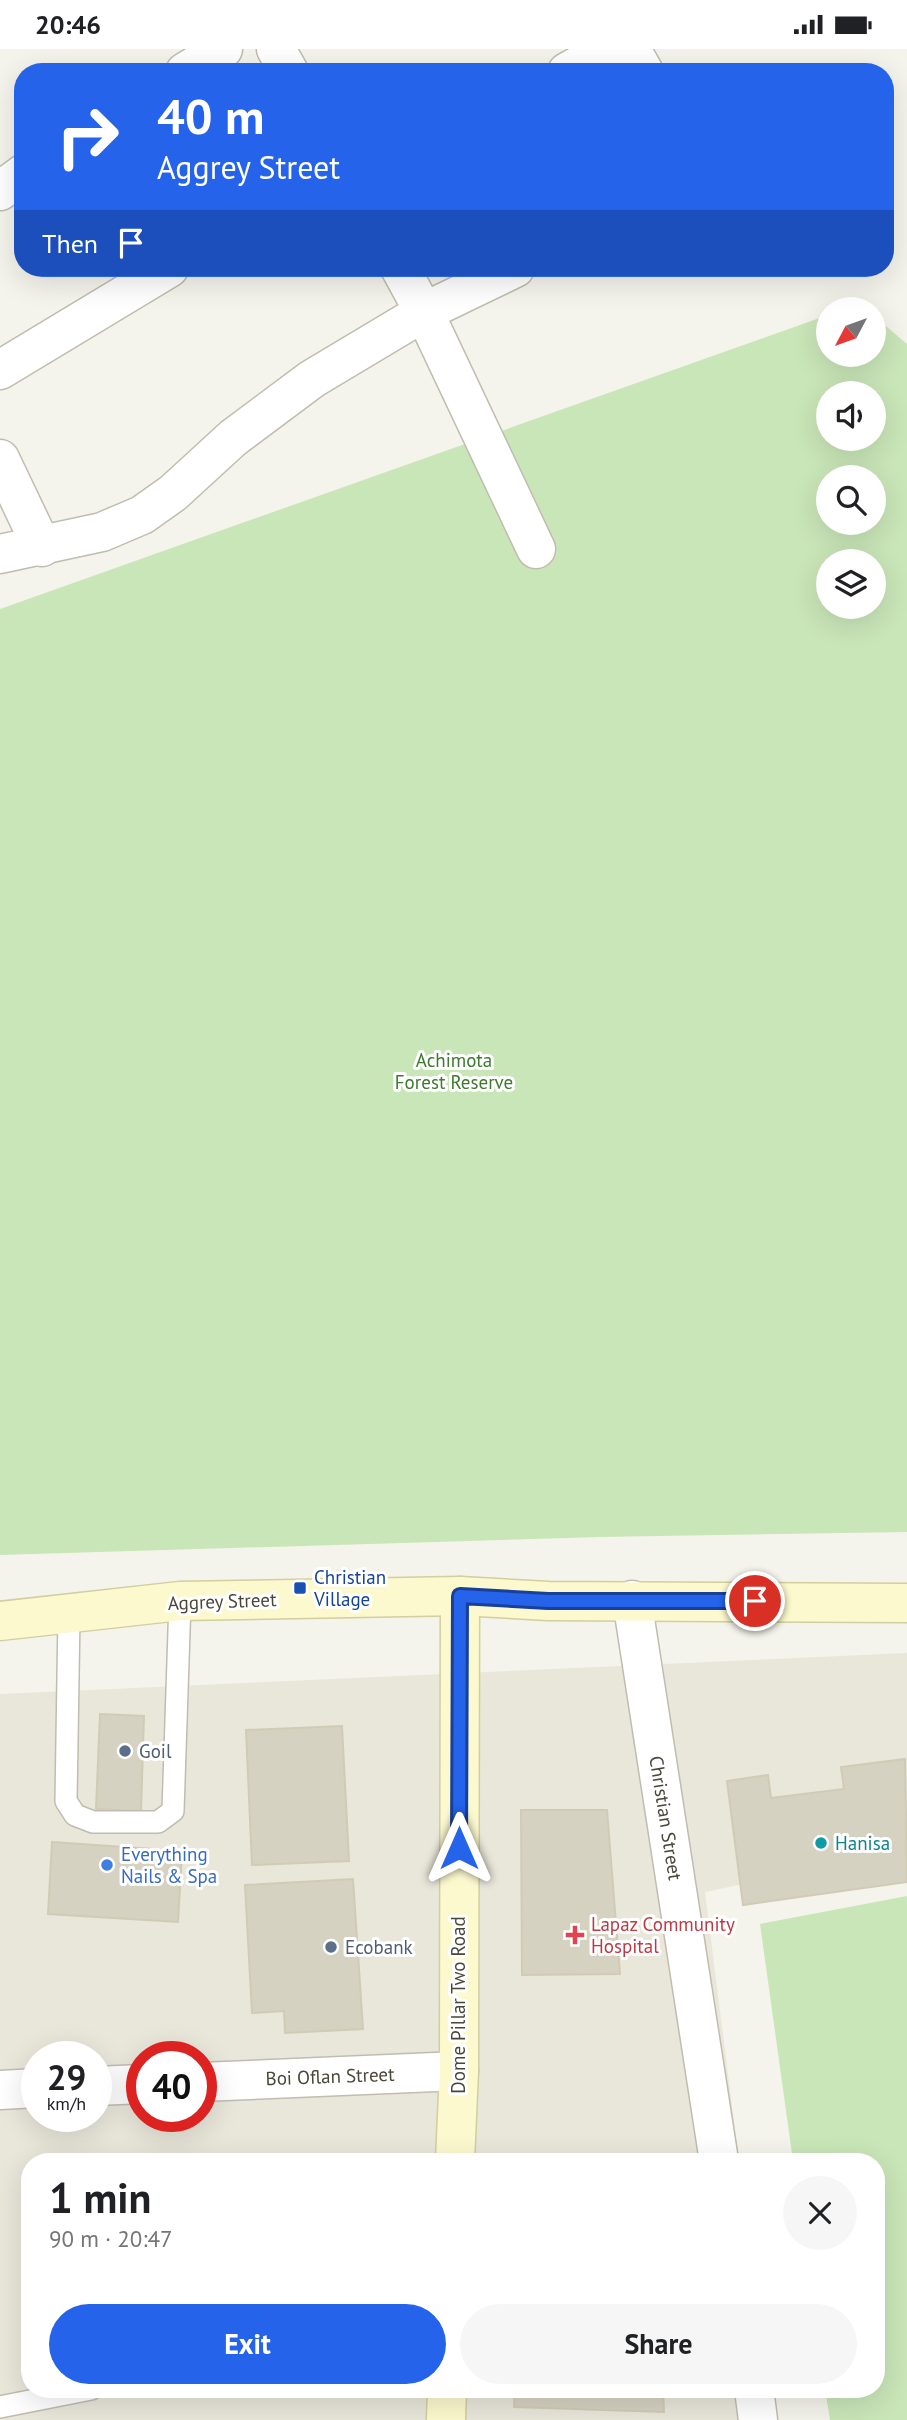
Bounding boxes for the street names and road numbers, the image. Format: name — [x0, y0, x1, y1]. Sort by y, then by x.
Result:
street label: Aggrey Street — [167, 1587, 277, 1615]
street label: Christian Street — [644, 1754, 688, 1883]
street label: Dome Pillar Two Road — [446, 1916, 470, 2094]
street label: Boi Oflan Street — [265, 2062, 395, 2090]

